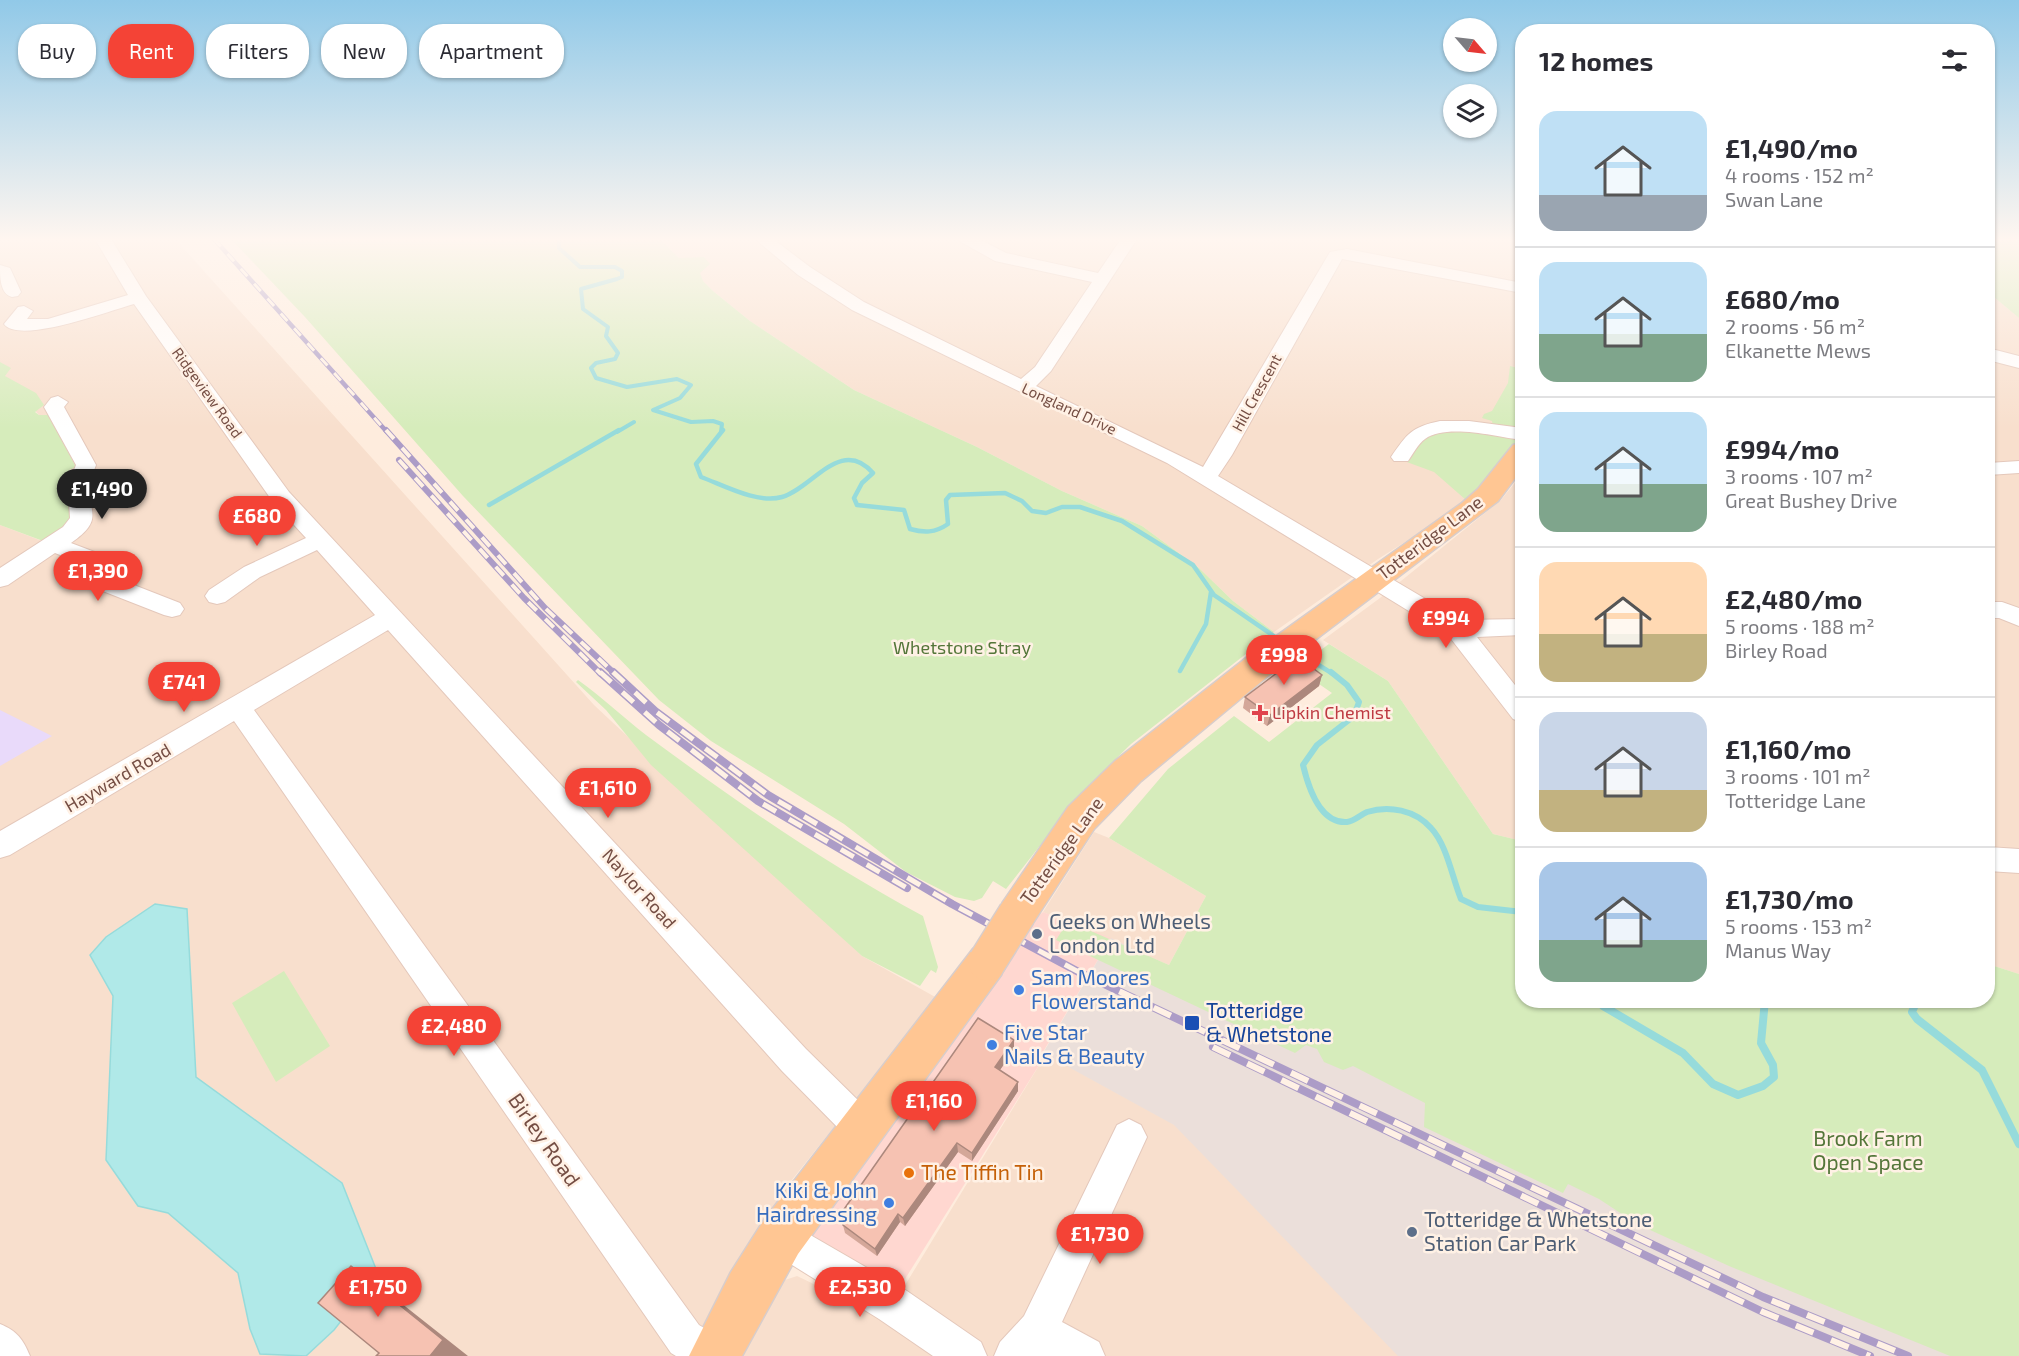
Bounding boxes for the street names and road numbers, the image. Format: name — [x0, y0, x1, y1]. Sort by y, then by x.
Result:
street label: Ridgeview Road — [169, 344, 247, 441]
street label: Hill Crescent — [1228, 351, 1285, 434]
street label: Longland Drive — [1019, 378, 1120, 438]
street label: Totteridge Lane — [1372, 490, 1487, 584]
street label: Hayward Road — [61, 738, 174, 816]
street label: Totteridge Lane — [1015, 793, 1107, 908]
street label: Naylor Road — [598, 844, 681, 933]
street label: Birley Road — [504, 1088, 586, 1190]

